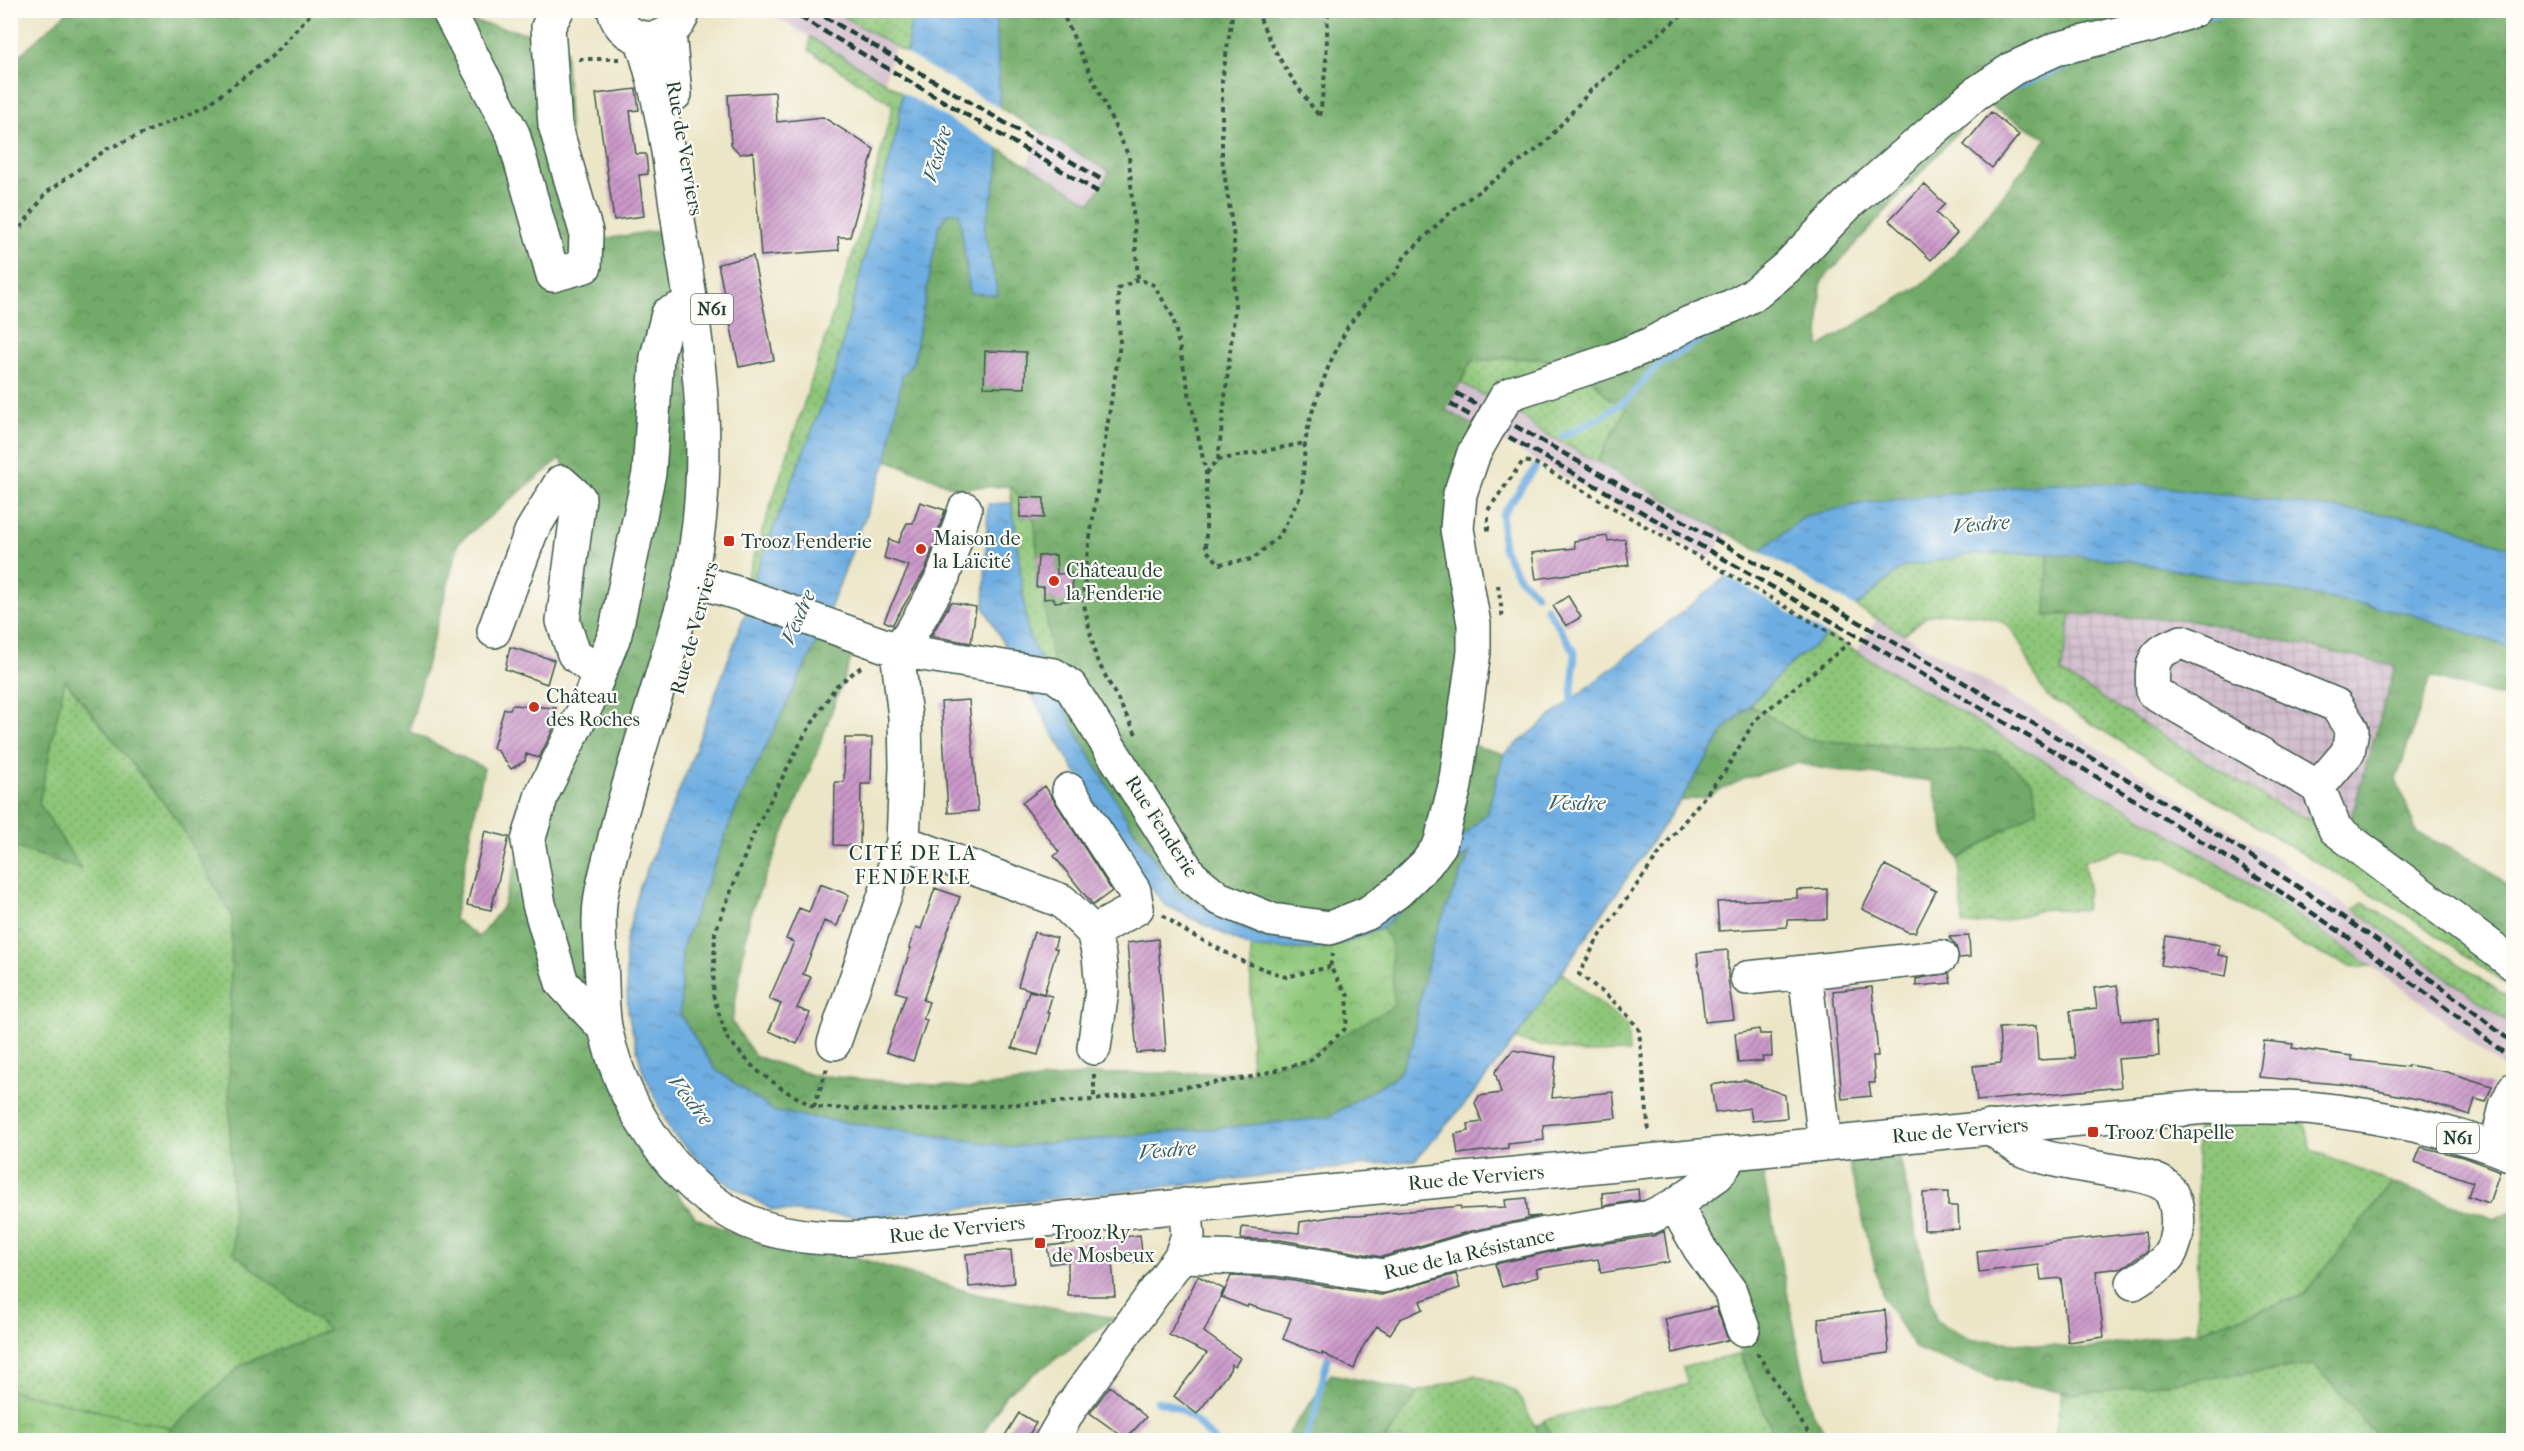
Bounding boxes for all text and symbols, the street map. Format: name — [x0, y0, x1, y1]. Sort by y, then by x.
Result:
street label: Rue de Verviers — [661, 79, 708, 217]
water label: Vesdre — [918, 123, 956, 185]
road number: N61 — [691, 294, 733, 324]
water label: Vesdre — [1952, 510, 2011, 538]
place label: Maison de la Laïcité — [932, 527, 1021, 573]
place label: Trooz Fenderie — [741, 530, 872, 553]
marker: Trooz Fenderie — [722, 534, 736, 548]
marker: Maison de la Laïcité — [914, 542, 928, 556]
street label: Rue de Verviers — [666, 559, 723, 697]
place label: Château de la Fenderie — [1065, 559, 1163, 605]
marker: Château de la Fenderie — [1047, 574, 1061, 588]
water label: Vesdre — [776, 586, 820, 648]
place label: Château des Roches — [546, 685, 640, 731]
marker: Château des Roches — [527, 700, 541, 714]
street label: Rue Fenderie — [1120, 771, 1203, 882]
water label: Vesdre — [1549, 791, 1606, 815]
district label: CITÉ DE LA FENDERIE — [849, 841, 977, 889]
water label: Vesdre — [664, 1070, 718, 1130]
street label: Rue de Verviers — [1891, 1113, 2029, 1148]
place label: Trooz Chapelle — [2105, 1121, 2234, 1144]
road number: N61 — [2437, 1123, 2479, 1153]
marker: Trooz Chapelle — [2086, 1125, 2100, 1139]
water label: Vesdre — [1138, 1136, 1197, 1164]
street label: Rue de Verviers — [1407, 1160, 1545, 1195]
street label: Rue de Verviers — [888, 1211, 1026, 1248]
place label: Trooz Ry de Mosbeux — [1052, 1221, 1155, 1267]
street label: Rue de la Résistance — [1381, 1223, 1557, 1284]
marker: Trooz Ry de Mosbeux — [1033, 1236, 1047, 1250]

